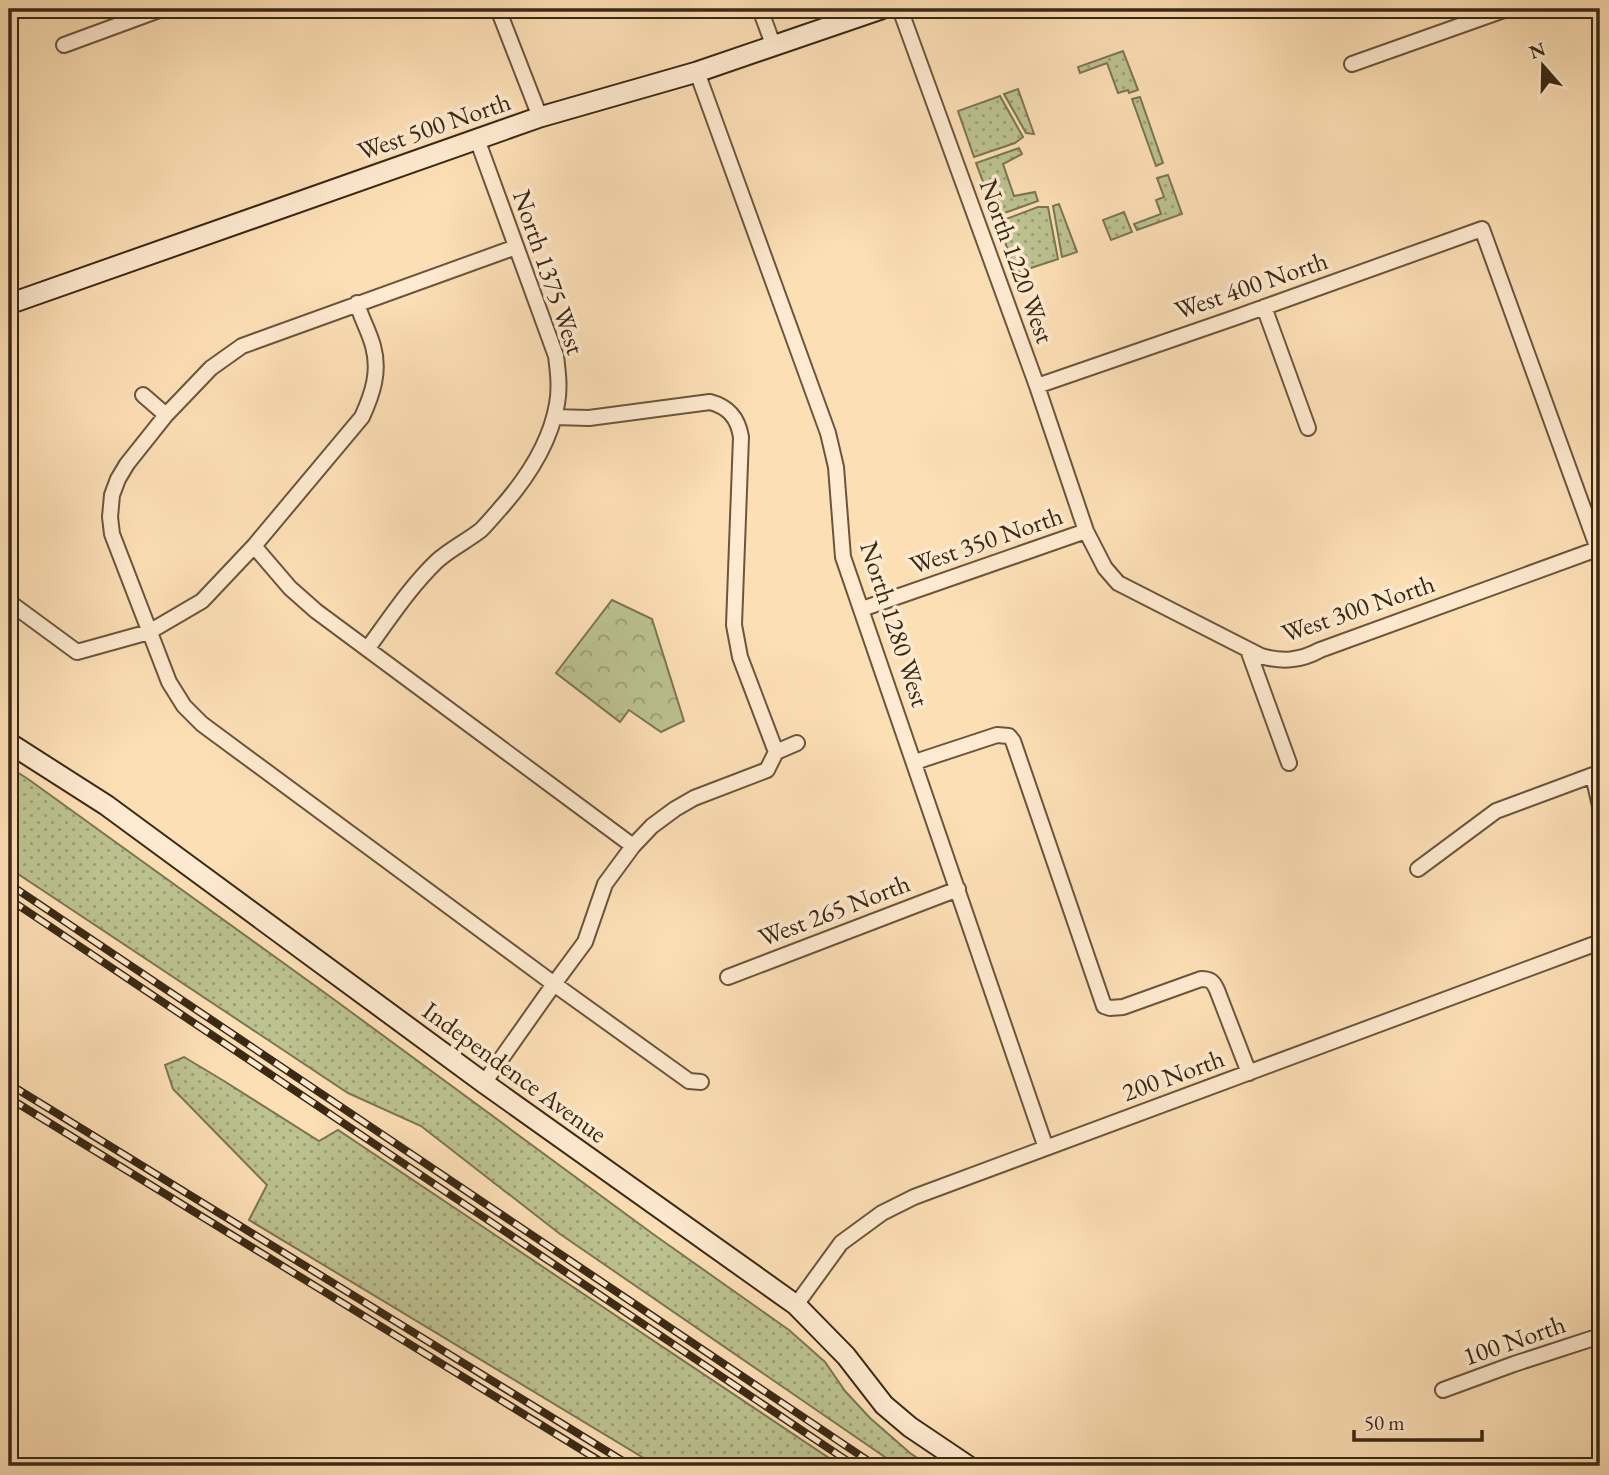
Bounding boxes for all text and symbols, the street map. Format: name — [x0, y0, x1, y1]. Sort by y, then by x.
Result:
north arrow — [1508, 32, 1578, 102]
text: N — [1526, 36, 1549, 65]
street label: West 500 North — [353, 84, 515, 168]
street label: North 1220 West — [972, 174, 1062, 348]
street label: North 1375 West — [505, 185, 593, 359]
street label: West 400 North — [1170, 243, 1332, 327]
street label: West 350 North — [905, 498, 1067, 582]
street label: North 1280 West — [852, 537, 938, 711]
street label: West 300 North — [1277, 566, 1439, 650]
street label: West 265 North — [753, 866, 915, 954]
street label: Independence Avenue — [416, 994, 614, 1150]
street label: 200 North — [1117, 1041, 1229, 1109]
street label: 100 North — [1458, 1307, 1570, 1373]
scale bar — [1354, 1398, 1481, 1442]
text: 50 m — [1364, 1409, 1405, 1436]

